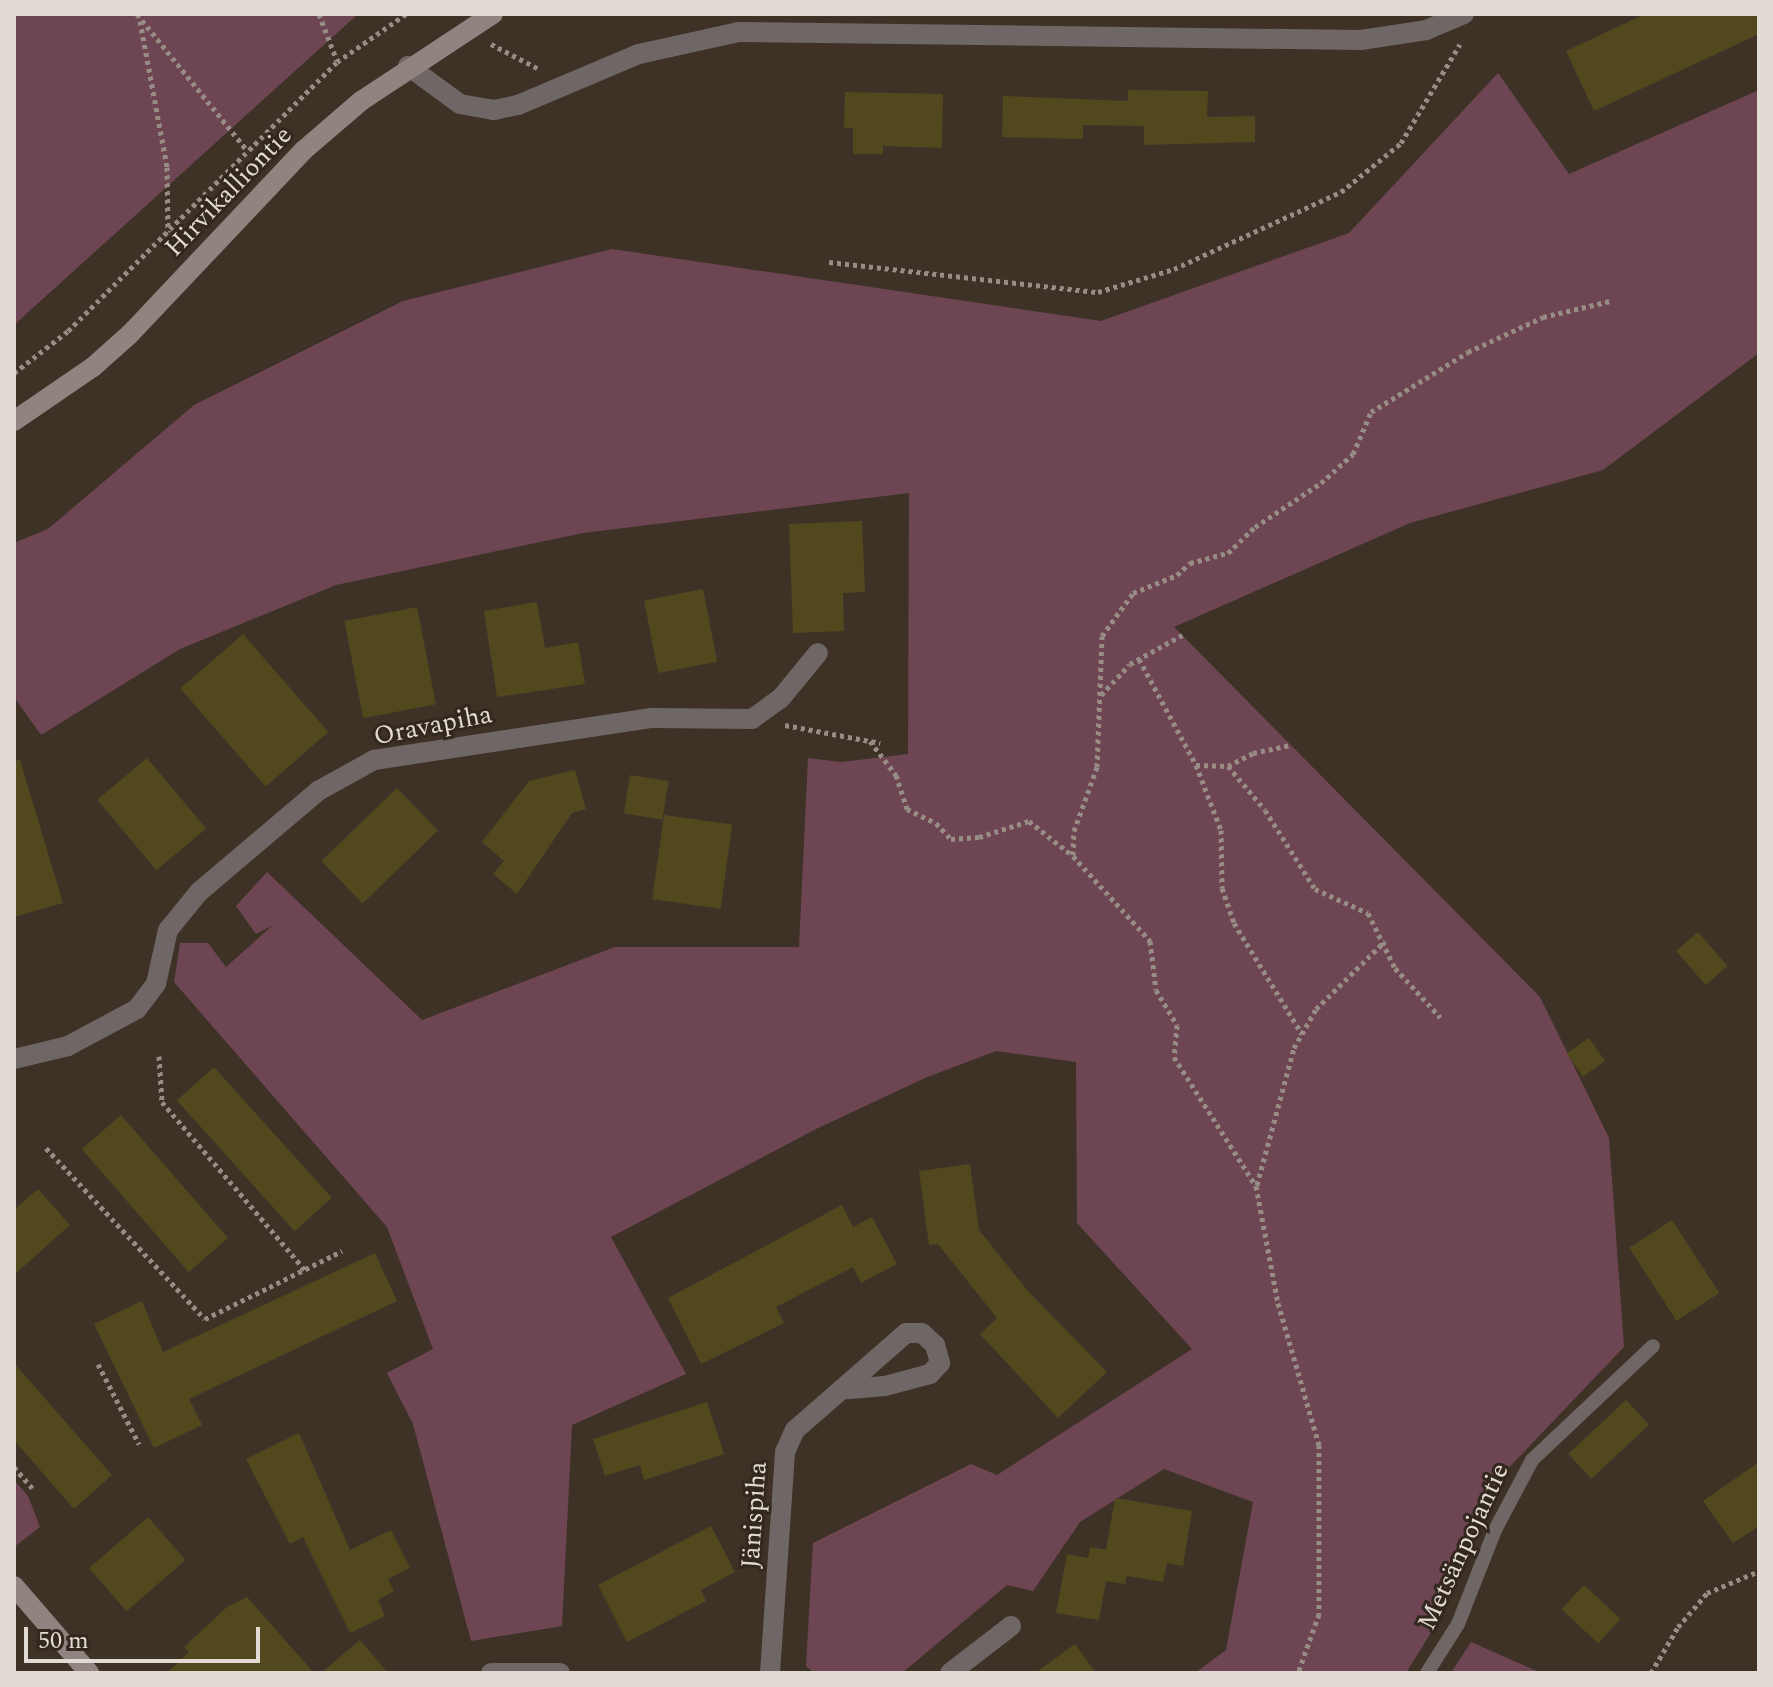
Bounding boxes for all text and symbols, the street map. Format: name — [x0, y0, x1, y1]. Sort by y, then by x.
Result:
street label: Hirvikalliontie — [159, 120, 299, 264]
street label: Oravapiha — [371, 699, 495, 753]
street label: Metsänpojantie — [1412, 1459, 1516, 1635]
street label: Jänispiha — [736, 1461, 774, 1569]
scale bar — [28, 1611, 264, 1661]
text: 50 m — [38, 1623, 89, 1659]

